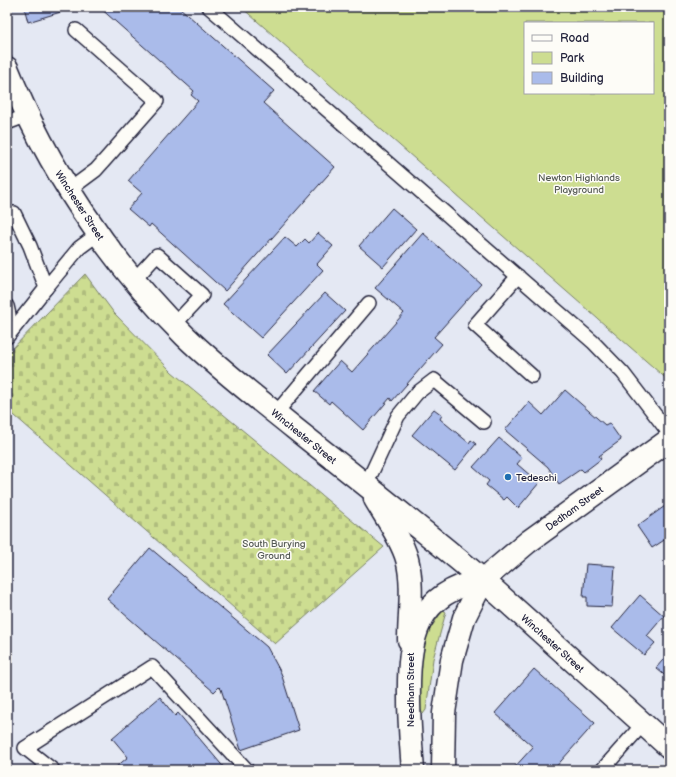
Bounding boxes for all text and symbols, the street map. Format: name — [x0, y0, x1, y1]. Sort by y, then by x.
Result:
legend — [524, 22, 654, 94]
text: Road — [560, 31, 589, 46]
text: Park — [560, 51, 584, 66]
text: Building — [560, 71, 604, 86]
street label: Winchester Street — [52, 168, 106, 243]
park label: Newton Highlands Playground — [538, 172, 620, 196]
street label: Winchester Street — [268, 407, 338, 467]
marker: Tedeschi — [503, 472, 513, 482]
place label: Tedeschi — [516, 472, 557, 484]
street label: Dedham Street — [543, 484, 606, 534]
park label: South Burying Ground — [242, 538, 306, 562]
street label: Winchester Street — [518, 612, 586, 675]
street label: Needham Street — [405, 653, 417, 727]

